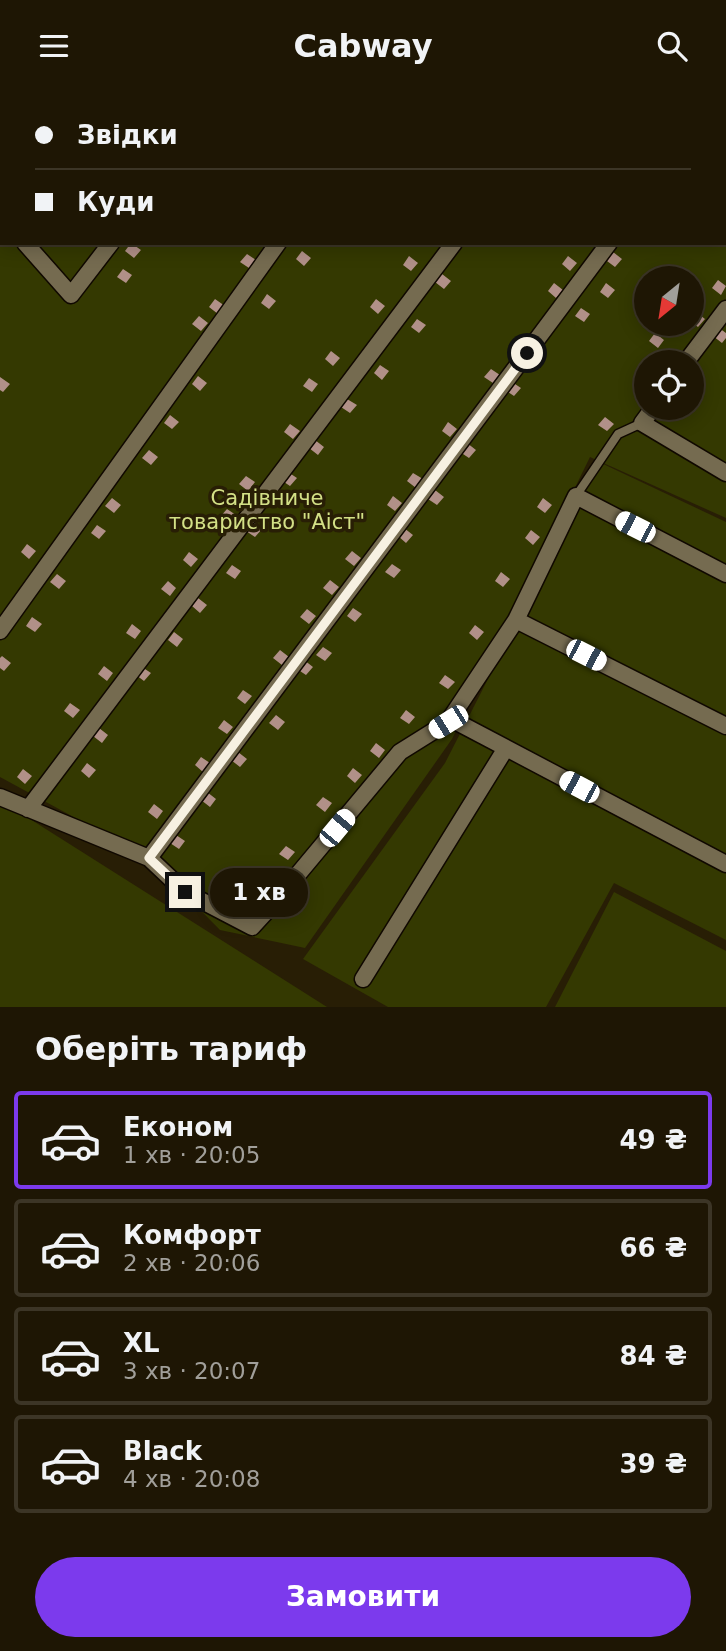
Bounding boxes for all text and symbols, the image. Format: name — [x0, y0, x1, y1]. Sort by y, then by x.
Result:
icon: menu — [35, 27, 73, 65]
text: Cabway — [293, 27, 433, 65]
icon: search — [653, 27, 691, 65]
text: Звідки — [77, 120, 178, 150]
text: Куди — [77, 187, 154, 217]
north arrow — [634, 266, 704, 336]
map controls — [634, 266, 704, 420]
route start — [511, 337, 543, 369]
button: locate — [634, 350, 704, 420]
park label: Садівниче товариство "Аіст" — [169, 486, 365, 534]
car — [612, 508, 659, 546]
car — [563, 636, 610, 674]
car — [425, 702, 472, 742]
car — [556, 768, 603, 806]
car — [316, 805, 359, 851]
callout: 1 хв — [210, 867, 308, 917]
route end — [169, 876, 201, 908]
text: 1 хв — [232, 879, 286, 905]
text: Оберіть тариф — [35, 1030, 307, 1068]
icon: car — [39, 1109, 102, 1172]
text: Економ — [123, 1112, 233, 1142]
text: 49 ₴ — [619, 1125, 687, 1155]
text: 1 хв · 20:05 — [123, 1142, 260, 1168]
icon: car — [39, 1217, 102, 1280]
text: Комфорт — [123, 1220, 261, 1250]
text: 66 ₴ — [619, 1233, 687, 1263]
text: 2 хв · 20:06 — [123, 1250, 260, 1276]
icon: car — [39, 1325, 102, 1388]
text: XL — [123, 1328, 160, 1358]
text: 84 ₴ — [619, 1341, 687, 1371]
text: 3 хв · 20:07 — [123, 1358, 260, 1384]
icon: car — [39, 1433, 102, 1496]
text: Black — [123, 1436, 202, 1466]
text: 39 ₴ — [619, 1449, 687, 1479]
text: 4 хв · 20:08 — [123, 1466, 260, 1492]
button: Замовити — [35, 1557, 691, 1637]

